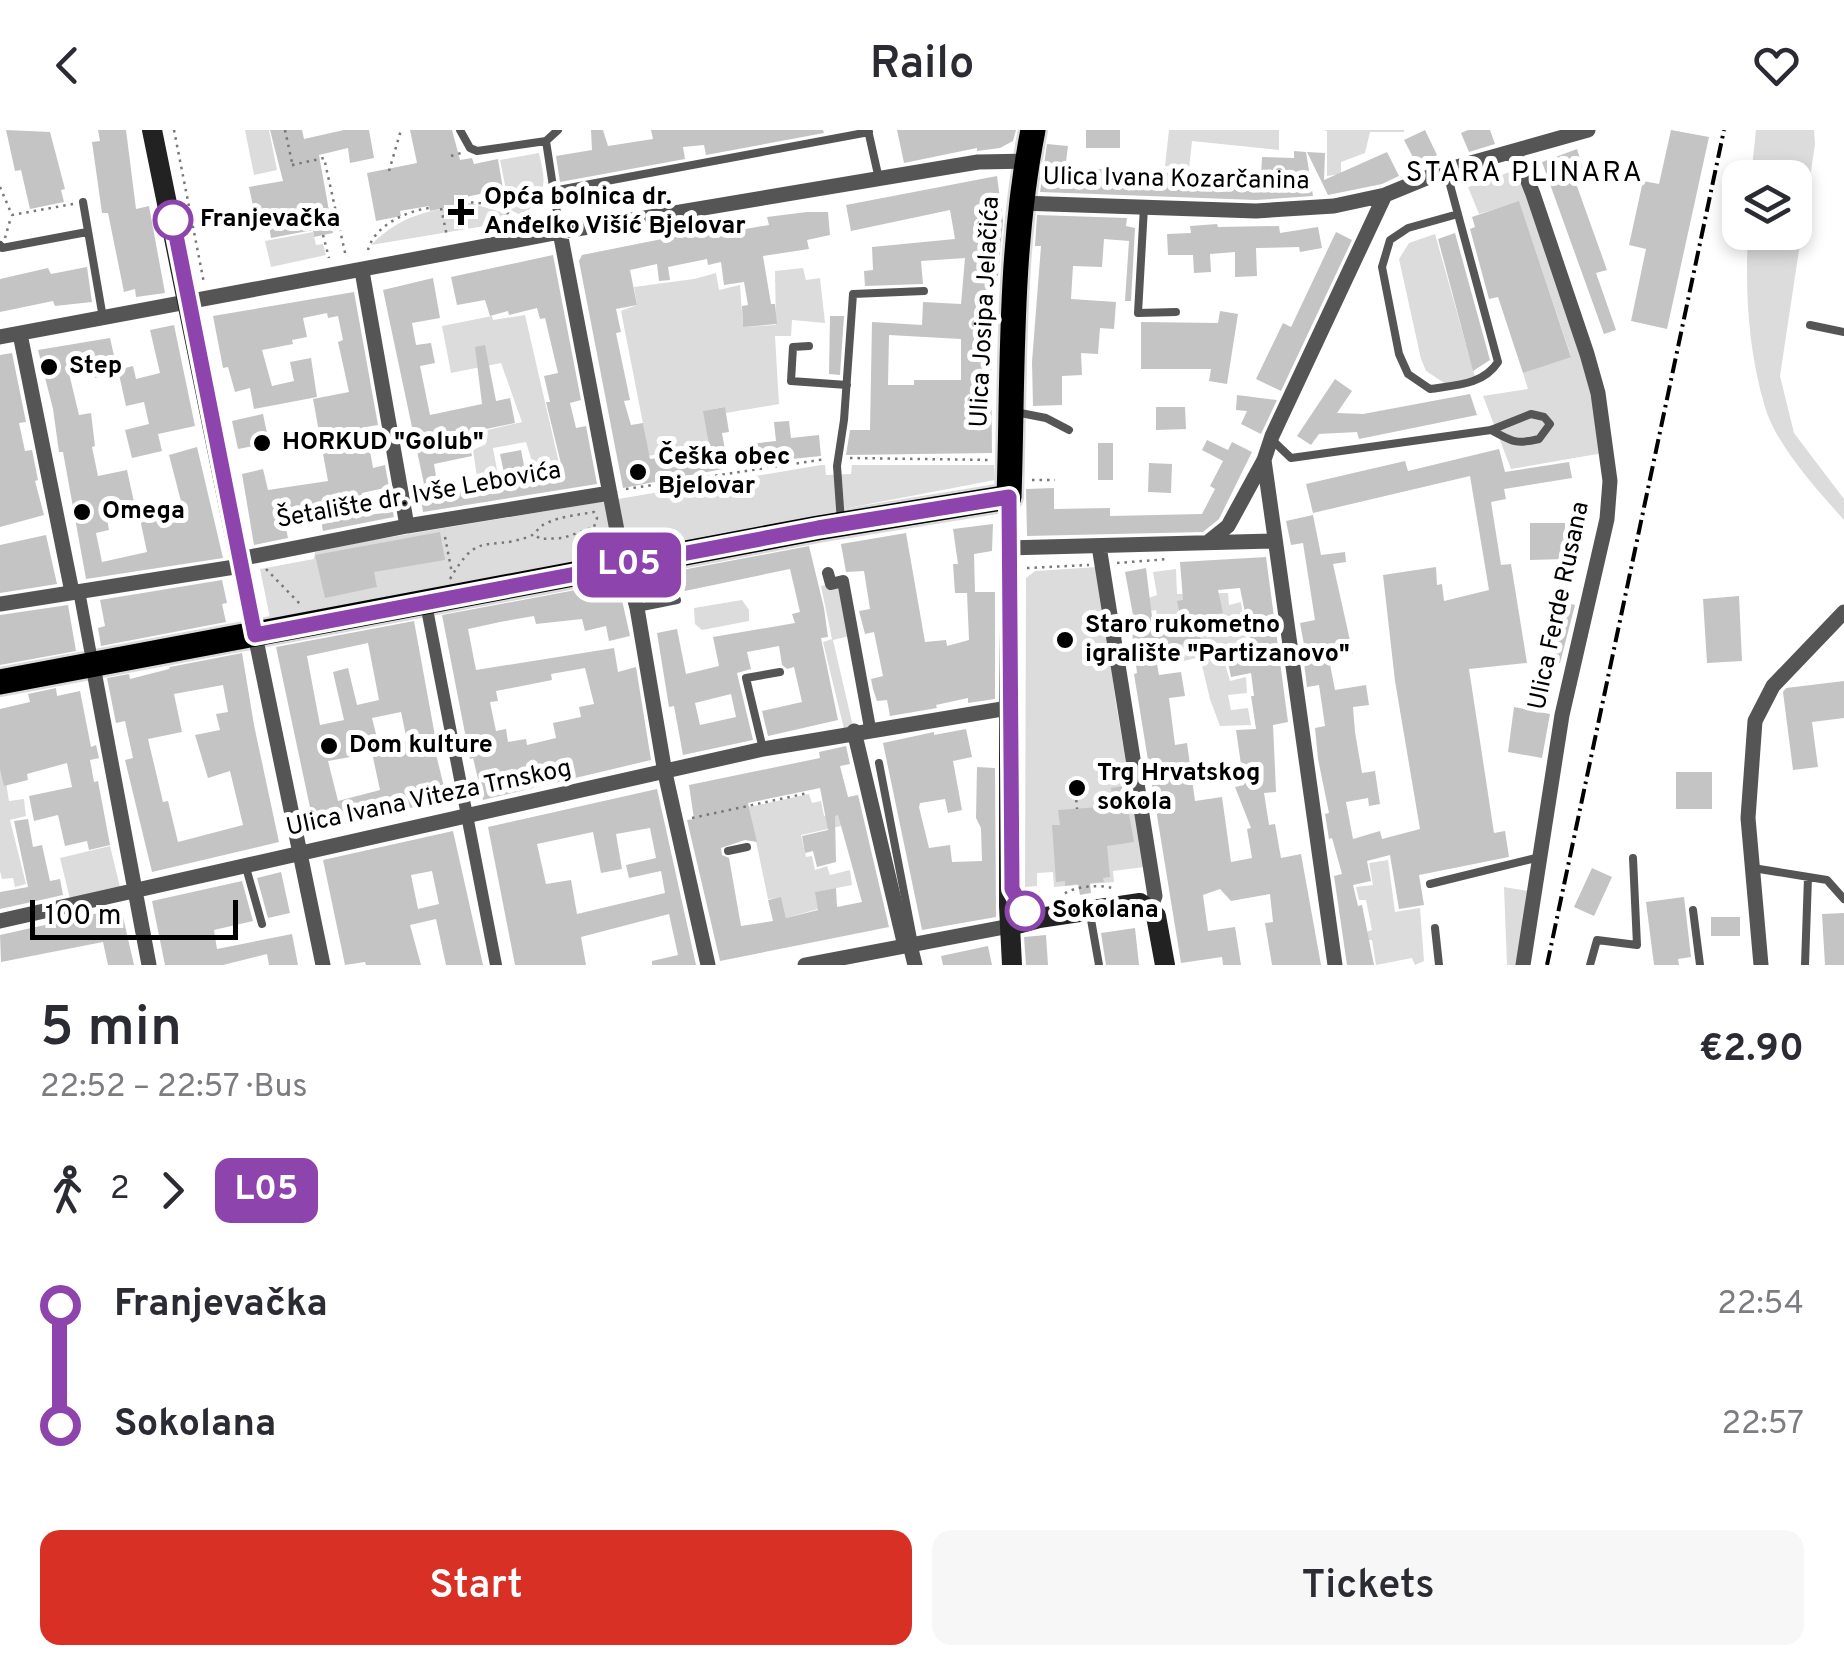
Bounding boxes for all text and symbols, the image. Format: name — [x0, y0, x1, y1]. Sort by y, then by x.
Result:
text: Railo — [870, 37, 974, 94]
icon: back — [40, 38, 95, 93]
icon: heart — [1749, 38, 1804, 93]
district label: STARA PLINARA — [1406, 156, 1644, 192]
map controls — [1722, 160, 1812, 250]
button: layers — [1722, 160, 1812, 250]
street label: Ulica Ivana Kozarčanina — [1042, 162, 1310, 198]
place label: Opća bolnica dr. Anđelko Višić Bjelovar — [484, 182, 746, 243]
street label: Ulica Josipa Jelačića — [964, 195, 1008, 429]
marker: Opća bolnica dr. Anđelko Višić Bjelovar — [448, 199, 474, 225]
marker: Franjevačka — [154, 201, 192, 239]
place label: Franjevačka — [200, 204, 341, 236]
place label: Step — [69, 351, 122, 383]
marker: Step — [38, 356, 60, 378]
place label: HORKUD "Golub" — [282, 427, 484, 459]
marker: HORKUD "Golub" — [251, 432, 273, 454]
place label: Češka obec Bjelovar — [658, 441, 791, 503]
street label: Šetalište dr. Ivše Lebovića — [274, 454, 564, 537]
marker: Češka obec Bjelovar — [627, 461, 649, 483]
place label: Omega — [102, 496, 185, 528]
street label: Ulica Ferde Rusana — [1522, 499, 1598, 713]
marker: Omega — [71, 501, 93, 523]
line badge: L05 — [572, 532, 686, 598]
text: L05 — [597, 543, 661, 587]
place label: Staro rukometno igralište "Partizanovo" — [1085, 610, 1350, 671]
marker: Staro rukometno igralište "Partizanovo" — [1054, 629, 1076, 651]
place label: Dom kulture — [349, 730, 493, 762]
marker: Dom kulture — [318, 735, 340, 757]
street label: Ulica Ivana Viteza Trnskog — [283, 753, 575, 845]
place label: Trg Hrvatskog sokola — [1097, 758, 1260, 819]
marker: Trg Hrvatskog sokola — [1066, 777, 1088, 799]
marker: Sokolana — [1006, 892, 1044, 930]
scale bar — [30, 895, 238, 940]
place label: Sokolana — [1052, 895, 1159, 927]
text: 100 m — [45, 899, 121, 935]
text: 5 min — [40, 995, 182, 1065]
text: €2.90 — [1699, 1026, 1804, 1075]
text: 22:52 – 22:57 · Bus — [40, 1068, 307, 1108]
icon: walk — [40, 1163, 95, 1218]
icon: forward — [145, 1163, 200, 1218]
text: L05 — [235, 1168, 298, 1212]
text: 2 — [110, 1170, 130, 1210]
text: Franjevačka — [114, 1281, 328, 1330]
text: 22:54 — [1717, 1285, 1804, 1325]
text: Sokolana — [114, 1401, 276, 1450]
text: 22:57 — [1721, 1405, 1804, 1445]
button: Start — [40, 1530, 912, 1645]
button: Tickets — [932, 1530, 1804, 1645]

